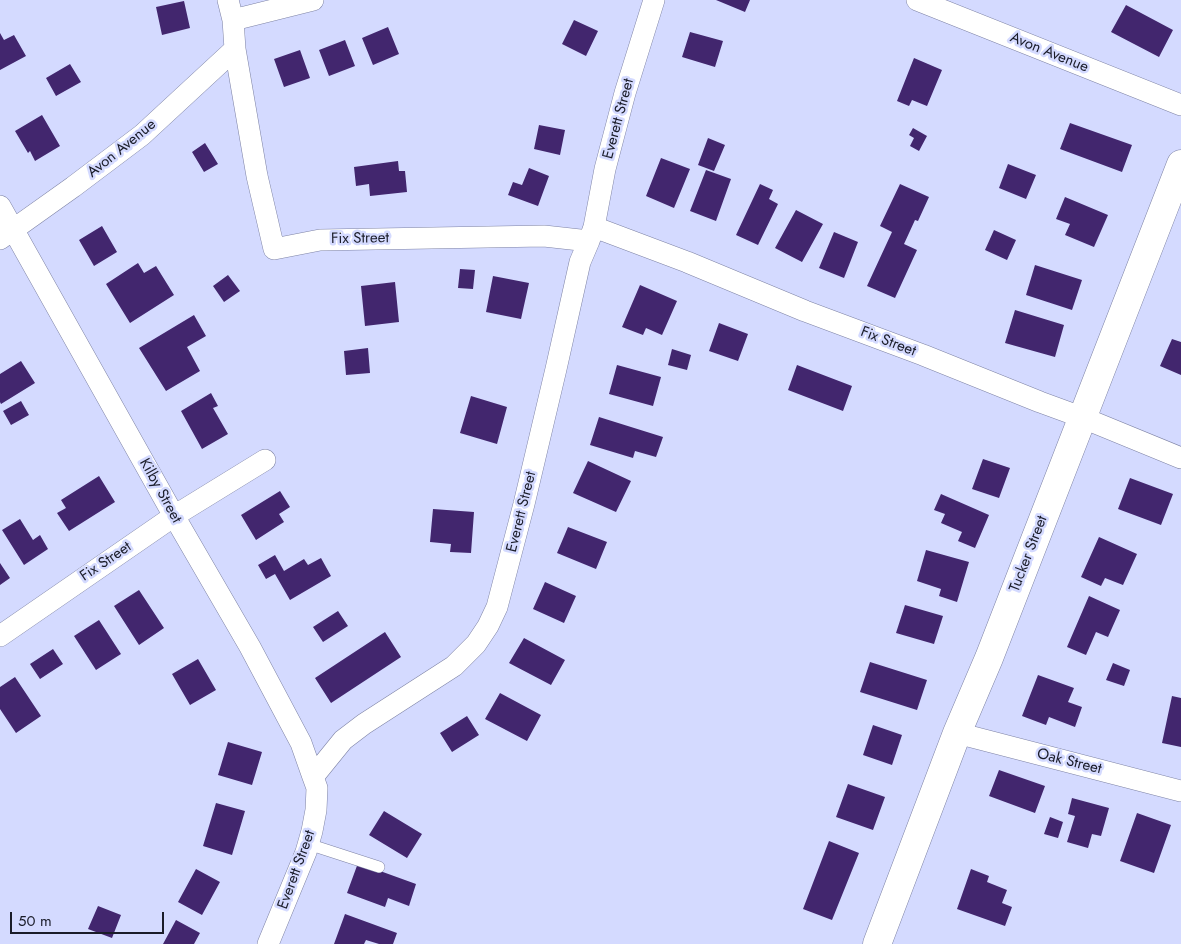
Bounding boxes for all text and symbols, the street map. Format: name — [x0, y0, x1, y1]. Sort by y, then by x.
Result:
street label: Avon Avenue — [1007, 29, 1091, 77]
street label: Everett Street — [600, 77, 638, 161]
street label: Avon Avenue — [84, 116, 160, 182]
street label: Fix Street — [331, 229, 389, 249]
street label: Fix Street — [858, 323, 918, 361]
street label: Kilby Street — [135, 456, 185, 526]
street label: Everett Street — [503, 470, 541, 554]
street label: Tucker Street — [1006, 513, 1052, 595]
street label: Fix Street — [77, 538, 135, 586]
street label: Oak Street — [1035, 745, 1103, 779]
street label: Everett Street — [274, 828, 320, 912]
scale bar — [12, 902, 166, 934]
text: 50 m — [18, 910, 52, 932]

